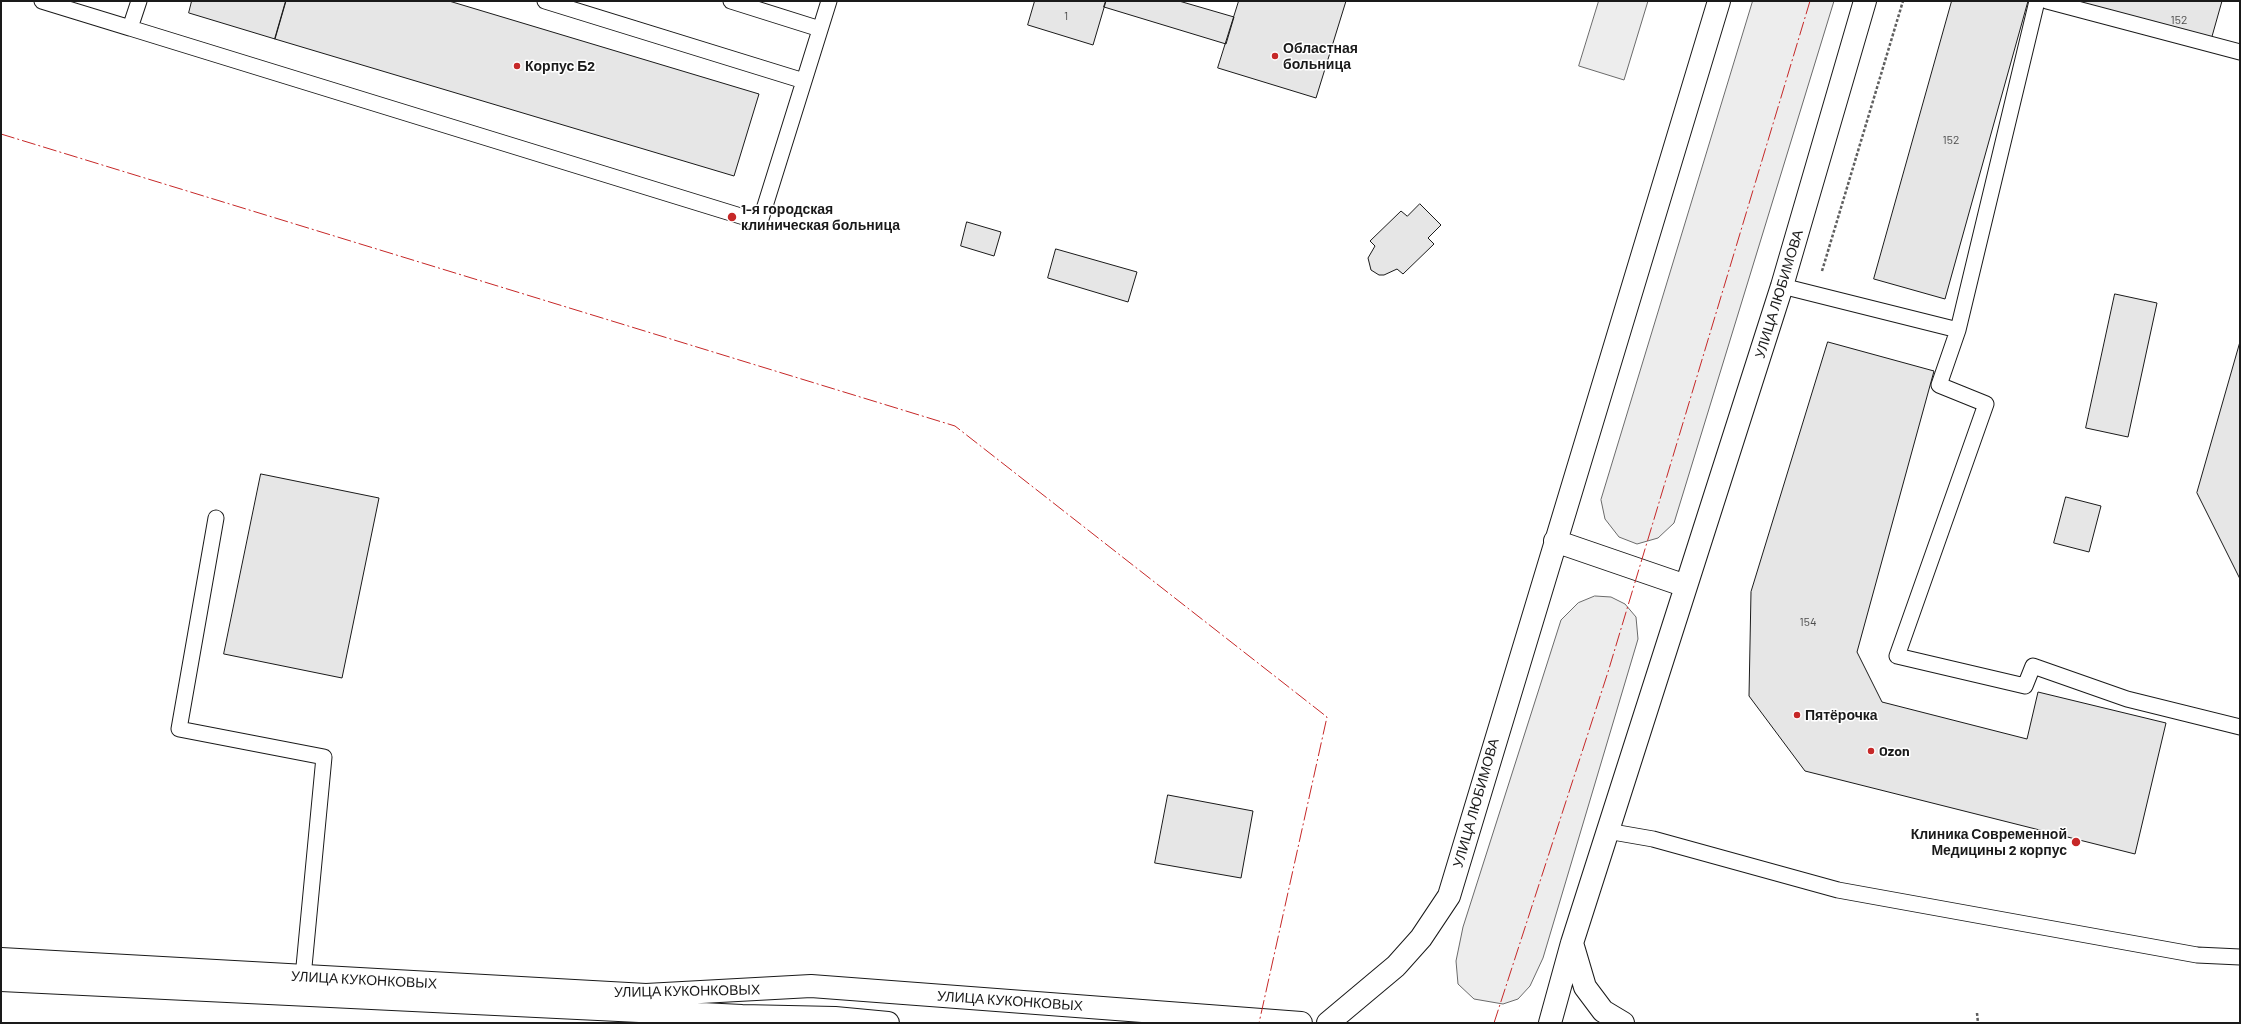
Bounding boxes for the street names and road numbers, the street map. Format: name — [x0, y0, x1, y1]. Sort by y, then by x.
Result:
street label: УЛИЦА ЛЮБИМОВА — [1751, 228, 1807, 360]
street label: УЛИЦА ЛЮБИМОВА — [1450, 737, 1502, 869]
street label: УЛИЦА КУКОНКОВЫХ — [290, 968, 438, 992]
street label: УЛИЦА КУКОНКОВЫХ — [614, 981, 760, 1001]
street label: УЛИЦА КУКОНКОВЫХ — [936, 988, 1084, 1014]

